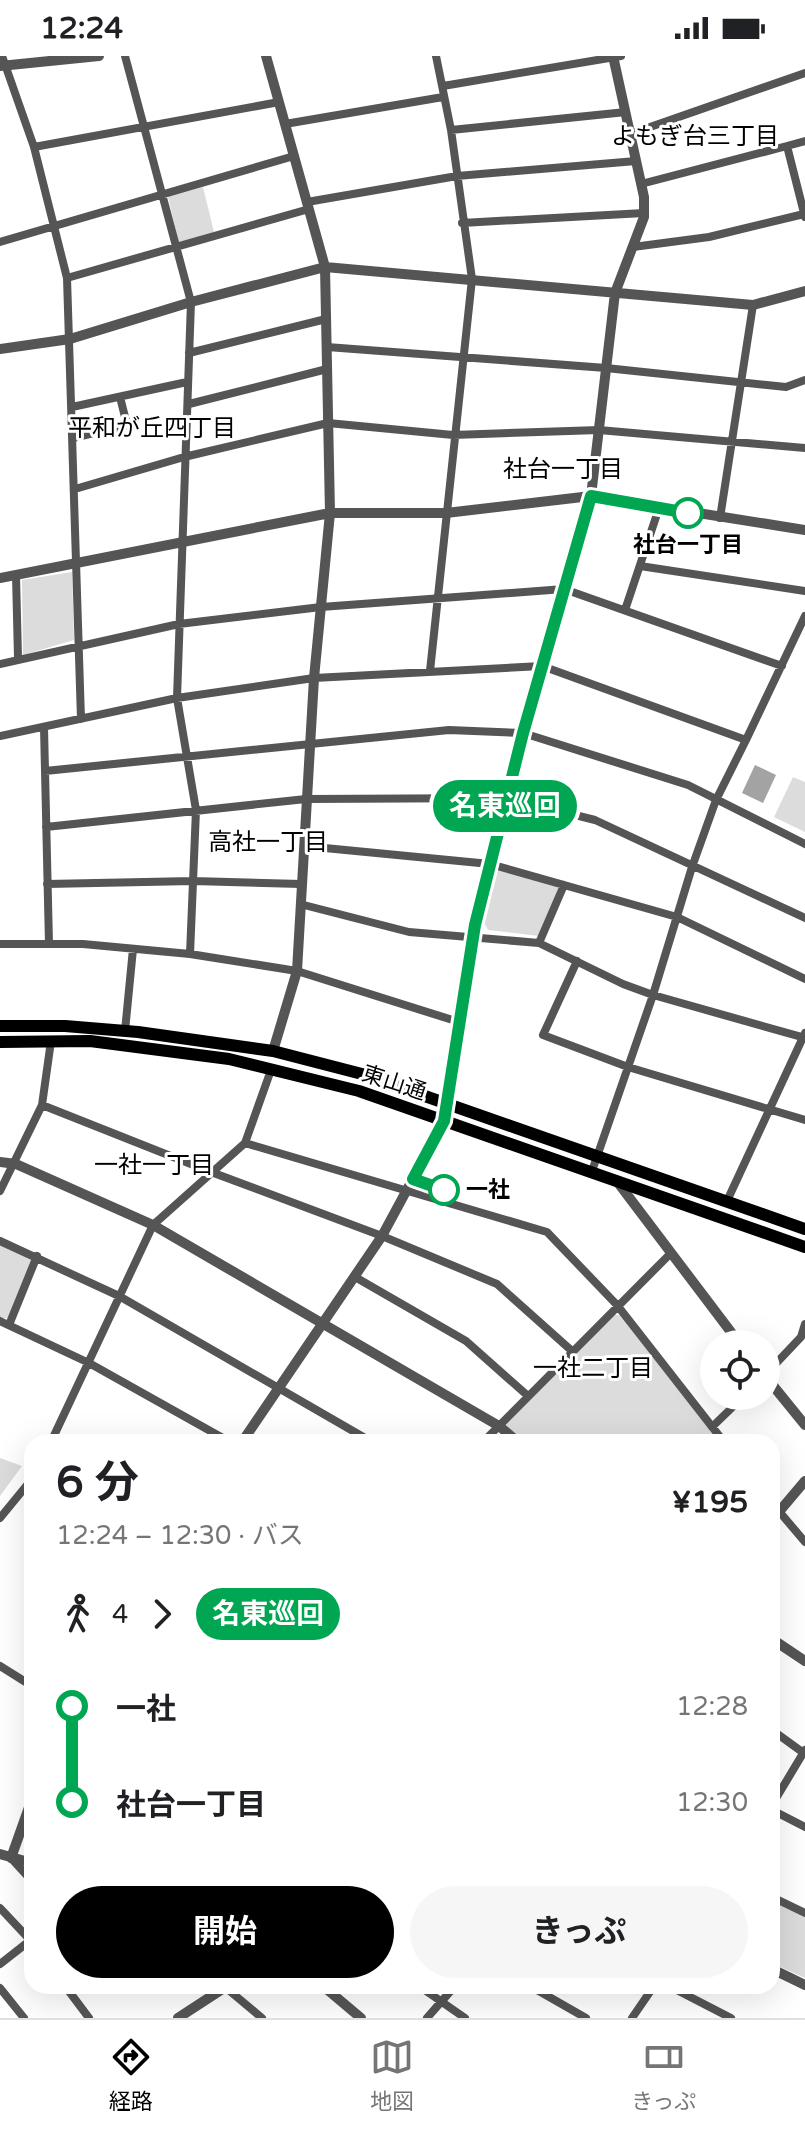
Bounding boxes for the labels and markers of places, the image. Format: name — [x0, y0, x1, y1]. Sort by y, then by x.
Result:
marker: 社台一丁目 — [673, 498, 703, 528]
place label: 社台一丁目 — [633, 532, 743, 558]
marker: 一社 — [429, 1175, 459, 1205]
place label: 一社 — [466, 1177, 510, 1203]

